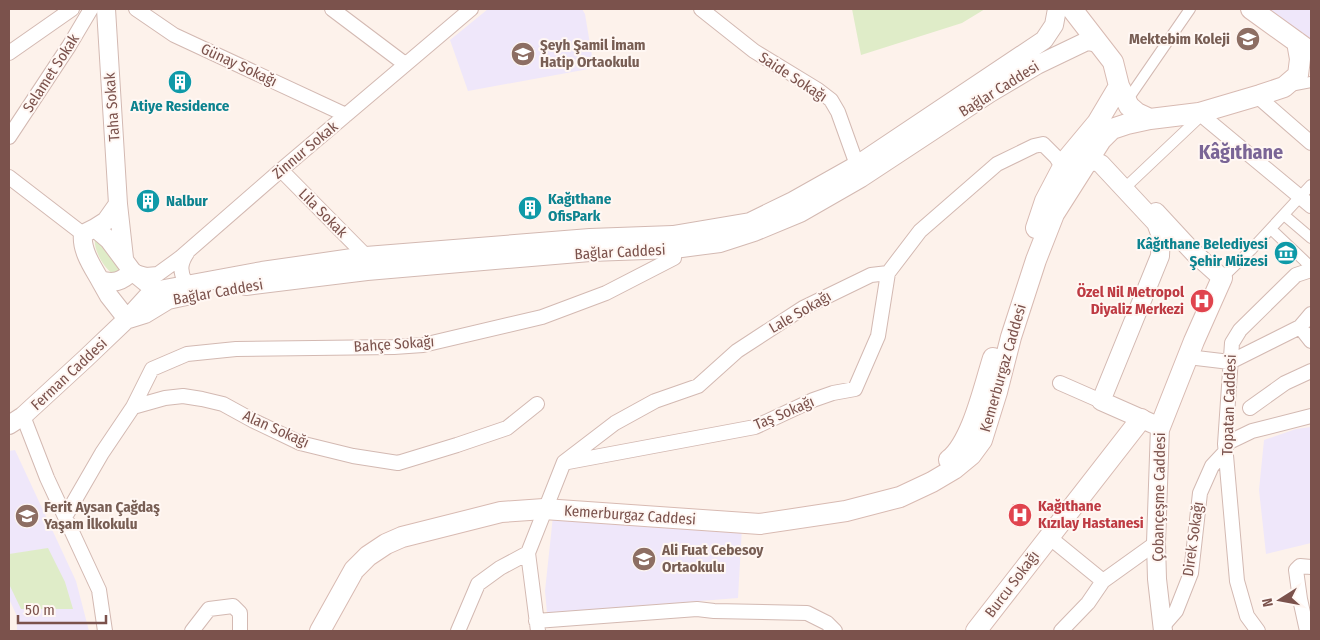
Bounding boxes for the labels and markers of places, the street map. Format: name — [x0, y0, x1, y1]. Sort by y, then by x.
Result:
school or university icon: Mektebim Koleji — [1235, 26, 1261, 52]
place label: Mektebim Koleji — [1129, 30, 1230, 48]
place label: Şeyh Şamil İmam Hatip Ortaokulu — [540, 36, 646, 71]
school or university icon: Şeyh Şamil İmam Hatip Ortaokulu — [510, 41, 536, 67]
building icon: Atiye Residence — [167, 69, 193, 95]
place label: Atiye Residence — [130, 97, 230, 115]
building icon: Nalbur — [135, 188, 161, 214]
place label: Kağıthane OfisPark — [548, 190, 612, 225]
place label: Nalbur — [166, 192, 208, 210]
building icon: Kağıthane OfisPark — [517, 195, 543, 221]
place label: Kâğıthane Belediyesi Şehir Müzesi — [1137, 235, 1268, 271]
museum icon: Kâğıthane Belediyesi Şehir Müzesi — [1273, 240, 1299, 266]
place label: Özel Nil Metropol Diyaliz Merkezi — [1077, 283, 1185, 318]
hospital icon: Özel Nil Metropol Diyaliz Merkezi — [1189, 288, 1215, 314]
place label: Kağıthane Kızılay Hastanesi — [1038, 497, 1144, 532]
place label: Ferit Aysan Çağdaş Yaşam İlkokulu — [43, 498, 160, 534]
hospital icon: Kağıthane Kızılay Hastanesi — [1007, 502, 1033, 528]
school or university icon: Ferit Aysan Çağdaş Yaşam İlkokulu — [14, 503, 40, 529]
place label: Ali Fuat Cebesoy Ortaokulu — [661, 541, 764, 576]
school or university icon: Ali Fuat Cebesoy Ortaokulu — [631, 546, 657, 572]

